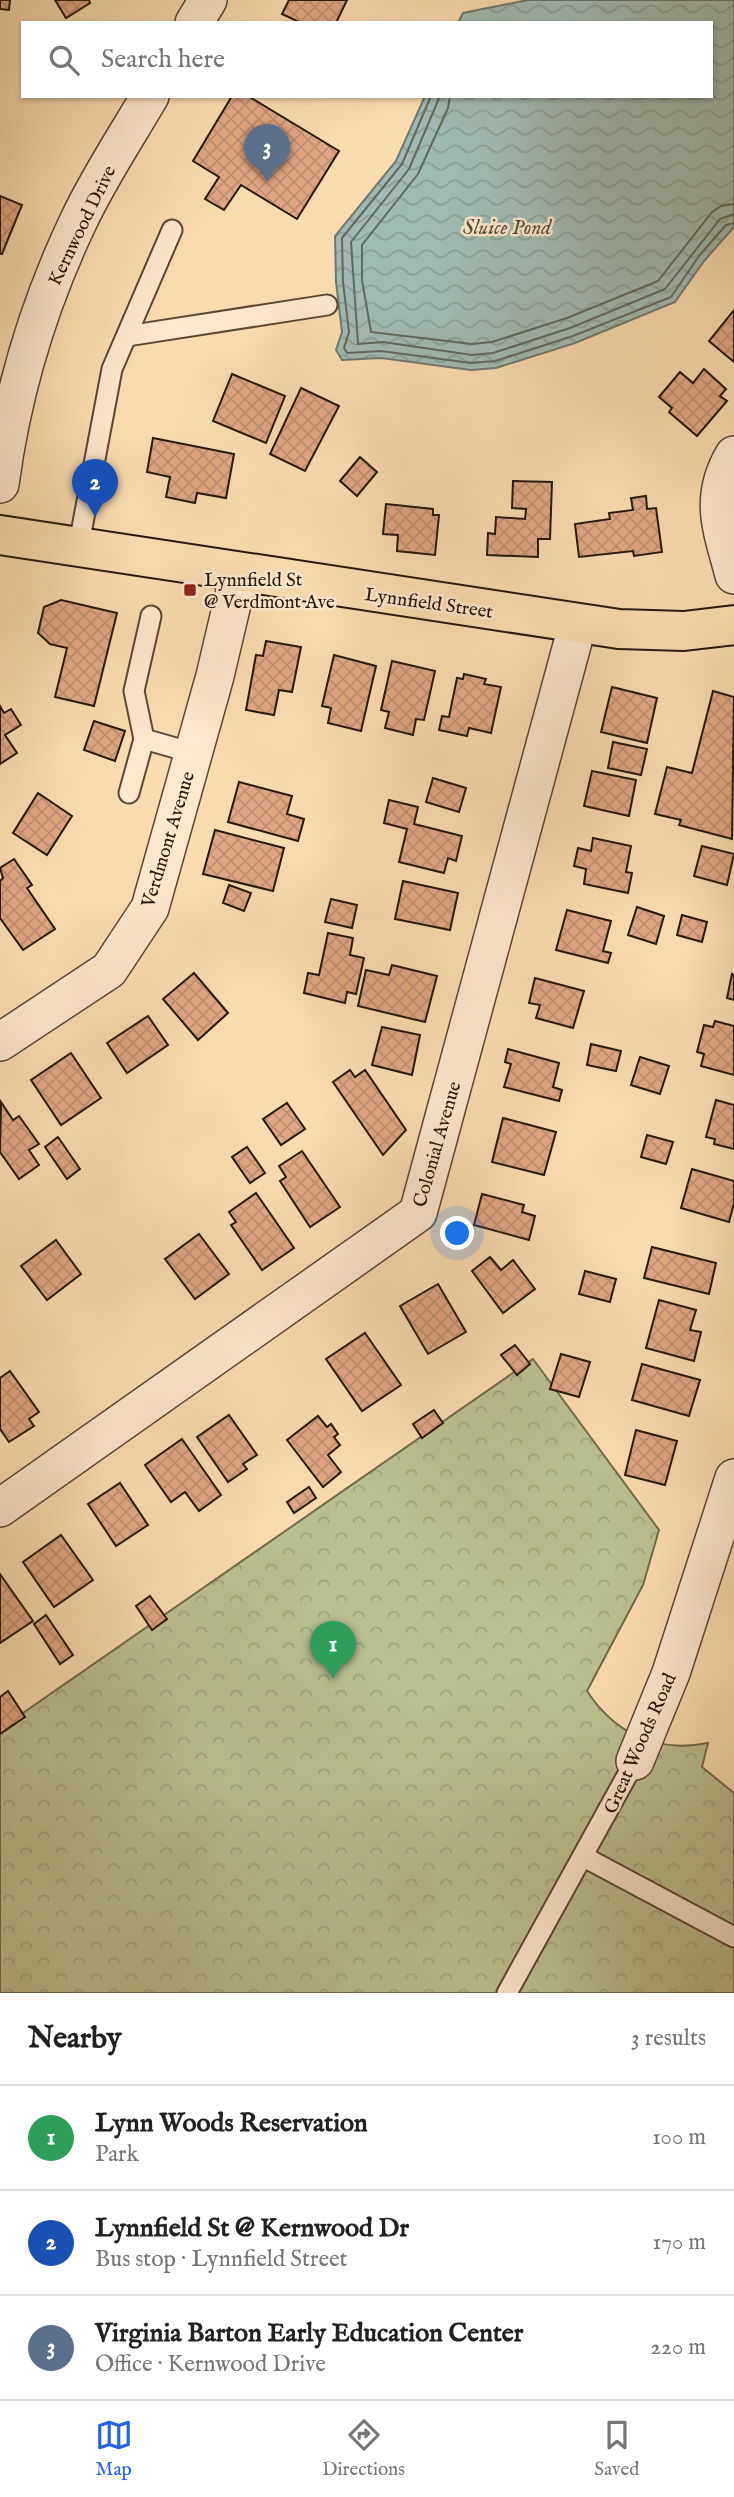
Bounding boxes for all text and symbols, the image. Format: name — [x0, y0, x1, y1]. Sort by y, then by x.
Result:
search box — [21, 21, 713, 98]
icon: search — [45, 41, 83, 79]
text: Search here — [101, 43, 225, 76]
pin: 3 — [244, 124, 290, 182]
street label: Kernwood Drive — [43, 162, 122, 290]
water label: Sluice Pond — [463, 215, 553, 242]
pin: 2 — [72, 459, 118, 517]
place label: Lynnfield St @ Verdmont Ave — [204, 569, 335, 615]
marker: Lynnfield St @ Verdmont Ave — [182, 582, 198, 598]
street label: Lynnfield Street — [363, 583, 495, 625]
street label: Verdmont Avenue — [137, 768, 201, 911]
street label: Colonial Avenue — [408, 1079, 467, 1210]
your location — [440, 1216, 474, 1250]
pin: 1 — [310, 1621, 356, 1679]
street label: Great Woods Road — [599, 1669, 683, 1818]
text: Nearby — [28, 2020, 121, 2058]
text: 3 results — [631, 2024, 706, 2053]
text: Lynn Woods Reservation — [95, 2107, 368, 2140]
text: 1 — [47, 2123, 55, 2152]
text: 100 m — [652, 2123, 706, 2152]
text: Park — [95, 2140, 139, 2169]
text: Lynnfield St @ Kernwood Dr — [95, 2212, 409, 2245]
text: 2 — [46, 2228, 56, 2257]
text: 170 m — [653, 2228, 706, 2257]
text: Bus stop · Lynnfield Street — [95, 2245, 347, 2274]
text: Virginia Barton Early Education Center — [95, 2317, 523, 2350]
text: 3 — [47, 2333, 55, 2362]
text: 220 m — [650, 2333, 706, 2362]
text: Office · Kernwood Drive — [95, 2350, 326, 2379]
tab: Map — [95, 2416, 133, 2482]
tab: Directions — [322, 2416, 405, 2482]
tab: Saved — [594, 2416, 639, 2482]

